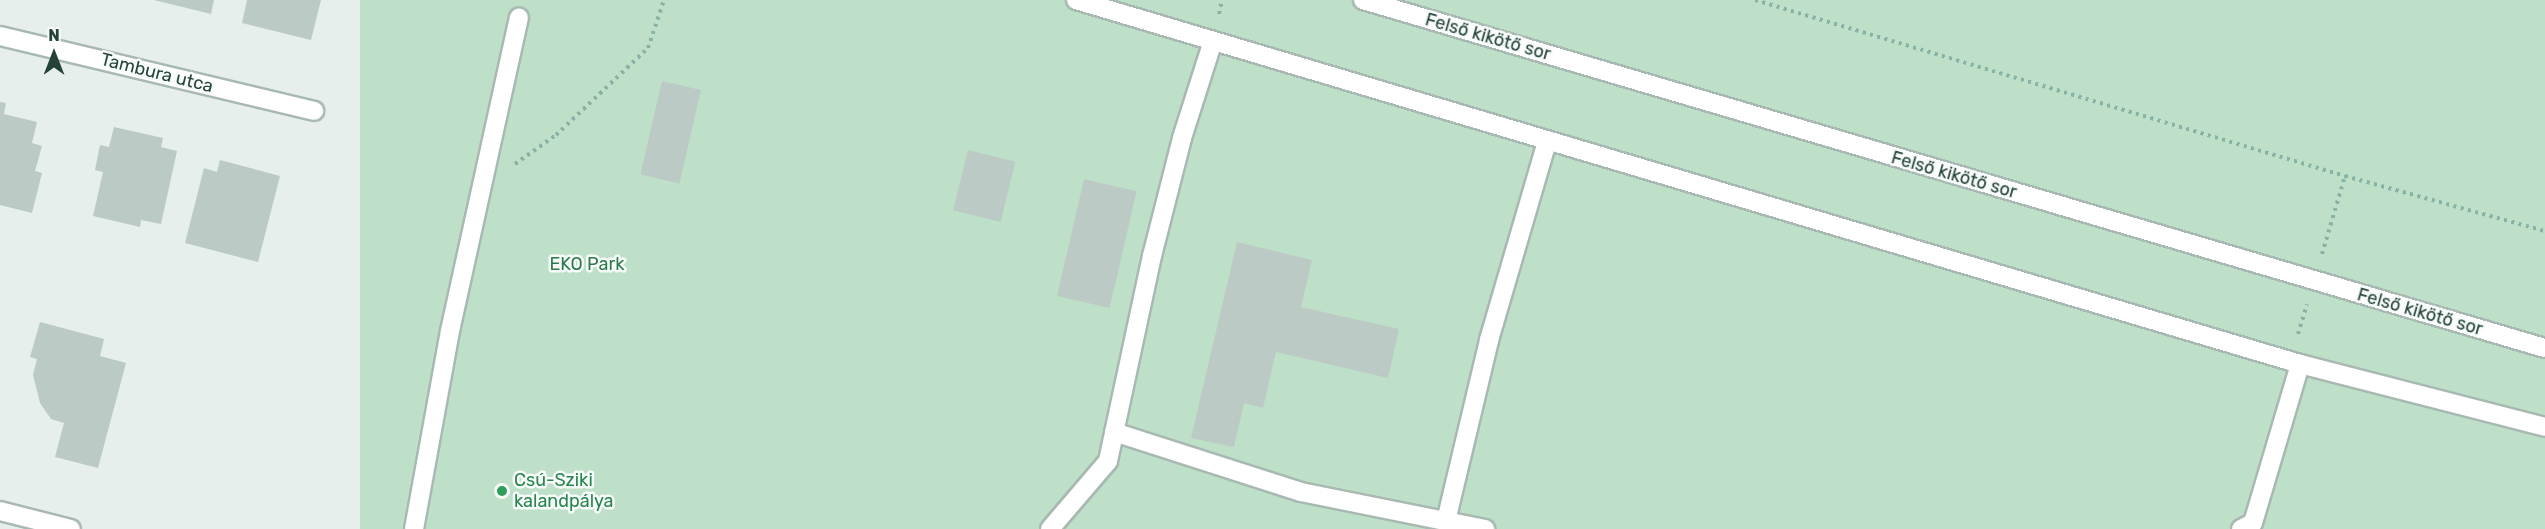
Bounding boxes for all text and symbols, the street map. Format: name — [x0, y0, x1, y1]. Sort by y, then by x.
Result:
street label: Felső kikötő sor — [1423, 9, 1553, 65]
north arrow — [24, 24, 84, 84]
text: N — [48, 26, 60, 45]
street label: Tambura utca — [99, 49, 215, 97]
street label: Felső kikötő sor — [1889, 147, 2019, 203]
park label: EKO Park — [549, 253, 625, 275]
street label: Felső kikötő sor — [2355, 284, 2485, 340]
place label: Csú-Sziki kalandpálya — [514, 470, 614, 512]
marker: Csú-Sziki kalandpálya — [495, 484, 509, 498]

